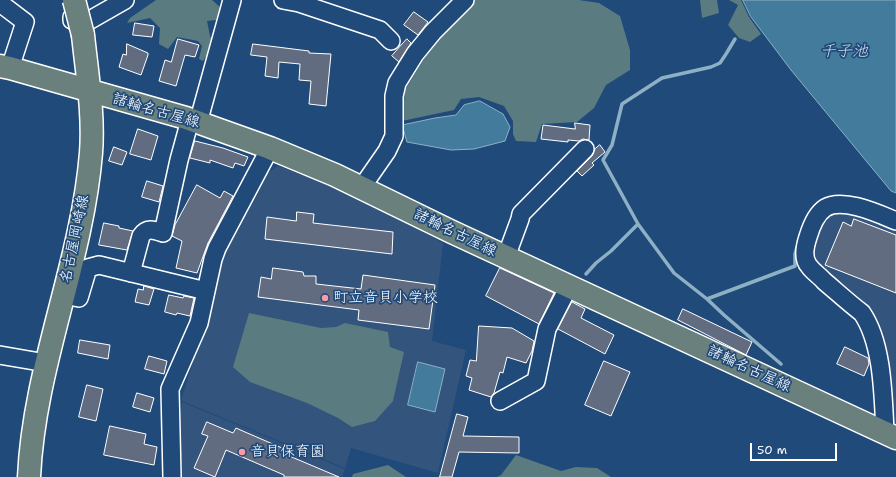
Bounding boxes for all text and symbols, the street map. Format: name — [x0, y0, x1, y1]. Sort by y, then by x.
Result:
water label: 千子池 — [820, 42, 868, 62]
street label: 諸輪名古屋線 — [110, 90, 202, 132]
street label: 名古屋岡崎線 — [57, 193, 93, 285]
street label: 諸輪名古屋線 — [411, 205, 499, 261]
place label: 町立音貝小学校 — [333, 289, 438, 307]
marker: 町立音貝小学校 — [320, 293, 330, 303]
street label: 諸輪名古屋線 — [704, 342, 794, 396]
scale bar — [752, 435, 839, 461]
text: 50 m — [757, 442, 787, 458]
place label: 音貝保育園 — [250, 443, 325, 461]
marker: 音貝保育園 — [237, 447, 247, 457]

